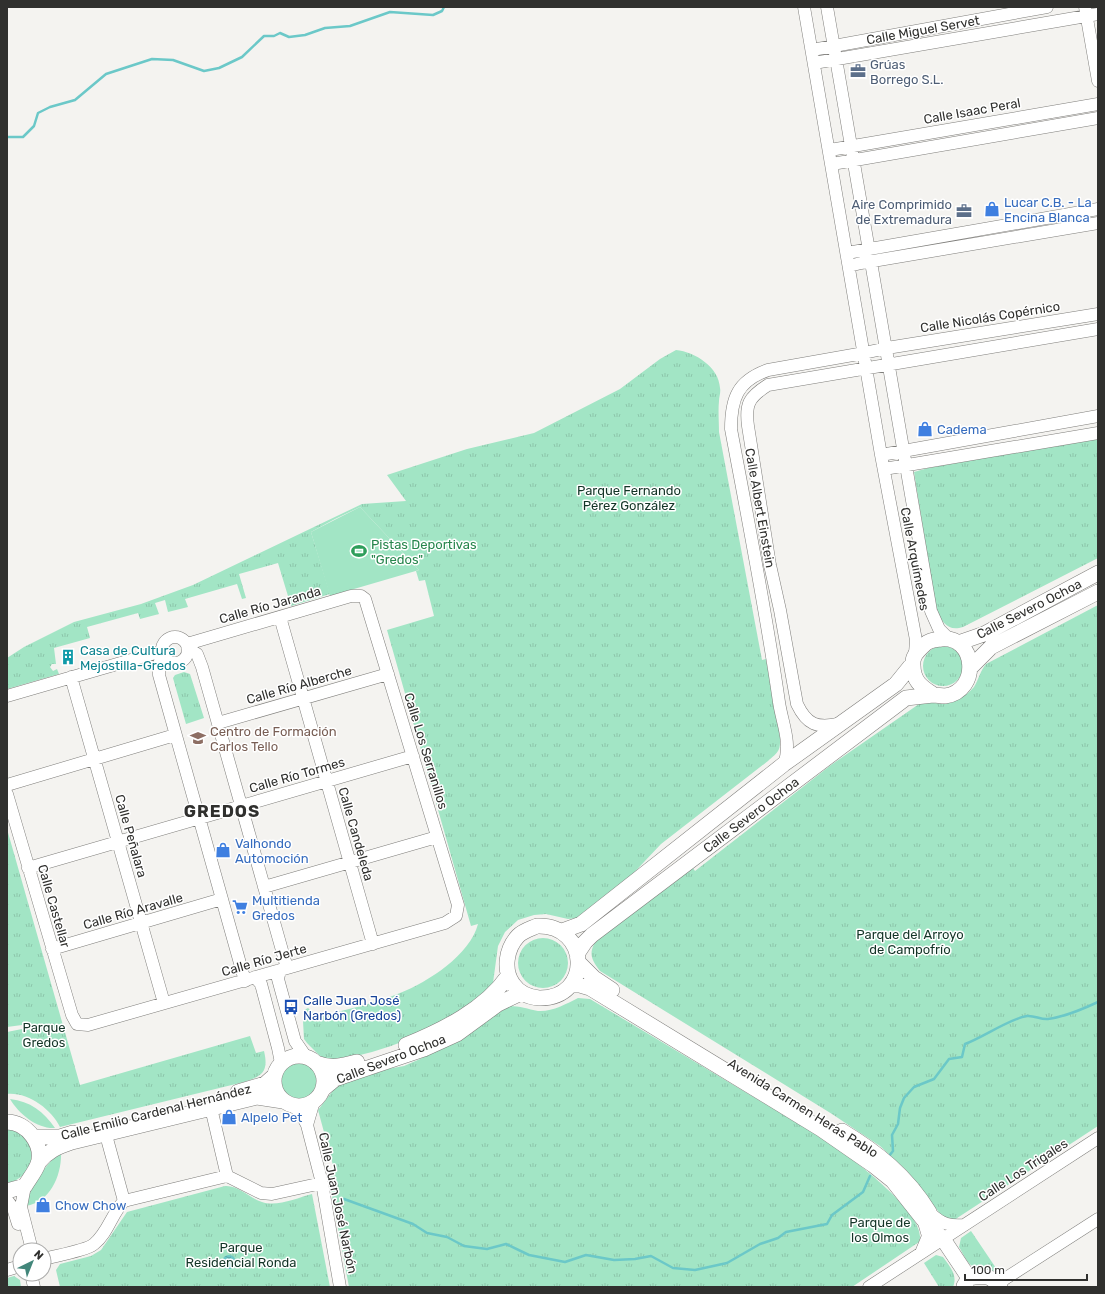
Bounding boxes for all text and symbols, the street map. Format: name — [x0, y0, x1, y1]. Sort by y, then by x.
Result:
street label: Calle Miguel Servet — [865, 13, 981, 48]
place label: Grúas Borrego S.L. — [870, 57, 943, 88]
office icon: Grúas Borrego S.L. — [849, 62, 867, 80]
street label: Calle Isaac Peral — [922, 95, 1022, 127]
place label: Lucar C.B. - La Encina Blanca — [1004, 195, 1092, 225]
place label: Aire Comprimido de Extremadura — [851, 197, 952, 227]
shop icon: Lucar C.B. - La Encina Blanca — [983, 200, 1001, 218]
office icon: Aire Comprimido de Extremadura — [955, 202, 973, 220]
street label: Calle Nicolás Copérnico — [919, 299, 1061, 335]
shop icon: Cadema — [916, 420, 934, 438]
place label: Cadema — [937, 422, 987, 437]
street label: Calle Albert Einstein — [742, 447, 778, 569]
park label: Parque Fernando Pérez González — [577, 483, 681, 513]
street label: Calle Arquímedes — [898, 506, 932, 612]
place label: Pistas Deportivas "Gredos" — [371, 537, 477, 567]
sports icon: Pistas Deportivas "Gredos" — [350, 542, 368, 560]
street label: Calle Severo Ochoa — [974, 576, 1084, 642]
street label: Calle Río Jaranda — [217, 583, 323, 627]
place label: Casa de Cultura Mejostilla-Gredos — [80, 643, 186, 673]
building icon: Casa de Cultura Mejostilla-Gredos — [59, 648, 77, 666]
street label: Calle Río Alberche — [245, 663, 353, 707]
street label: Calle Los Serranillos — [401, 691, 451, 811]
place label: Centro de Formación Carlos Tello — [210, 724, 337, 754]
school or university icon: Centro de Formación Carlos Tello — [189, 729, 207, 747]
street label: Calle Río Tormes — [247, 754, 347, 796]
street label: Calle Severo Ochoa — [700, 774, 802, 856]
street label: Calle Candeleda — [335, 785, 377, 883]
street label: Calle Peñalara — [112, 793, 150, 879]
district label: GREDOS — [184, 801, 260, 821]
place label: Valhondo Automoción — [235, 836, 309, 866]
shop icon: Valhondo Automoción — [214, 841, 232, 859]
street label: Calle Castellar — [35, 863, 73, 949]
street label: Calle Río Aravalle — [81, 890, 185, 932]
place label: Multitienda Gredos — [252, 893, 320, 923]
supermarket icon: Multitienda Gredos — [231, 898, 249, 916]
park label: Parque del Arroyo de Campofrío — [856, 927, 964, 957]
street label: Calle Río Jerte — [220, 941, 308, 979]
place label: Calle Juan José Narbón (Gredos) — [303, 993, 401, 1023]
bus stop icon: Calle Juan José Narbón (Gredos) — [282, 998, 300, 1016]
park label: Parque Gredos — [22, 1020, 66, 1050]
street label: Calle Severo Ochoa — [334, 1031, 448, 1087]
street label: Avenida Carmen Heras Pablo — [725, 1055, 881, 1161]
street label: Calle Emilio Cardenal Hernández — [59, 1081, 253, 1143]
shop icon: Alpelo Pet — [220, 1108, 238, 1126]
place label: Alpelo Pet — [241, 1110, 302, 1125]
street label: Calle Juan José Narbón — [316, 1131, 360, 1275]
street label: Calle Los Trigales — [976, 1135, 1071, 1205]
shop icon: Chow Chow — [34, 1196, 52, 1214]
place label: Chow Chow — [55, 1198, 126, 1213]
park label: Parque de los Olmos — [849, 1215, 911, 1245]
park label: Parque Residencial Ronda — [186, 1240, 296, 1270]
north arrow — [12, 1242, 52, 1282]
text: N — [31, 1248, 46, 1263]
scale bar — [965, 1256, 1087, 1282]
text: 100 m — [971, 1263, 1005, 1277]

